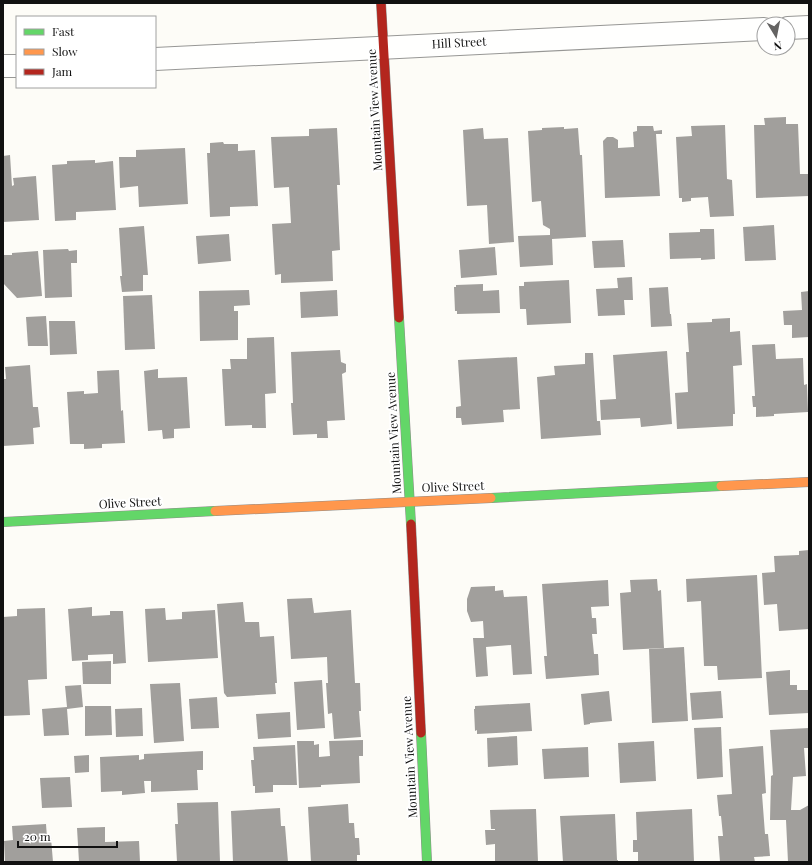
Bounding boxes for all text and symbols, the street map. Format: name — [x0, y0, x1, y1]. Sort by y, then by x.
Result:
legend — [16, 16, 156, 88]
north arrow — [756, 16, 796, 56]
text: Fast — [52, 23, 75, 39]
street label: Hill Street — [431, 33, 487, 51]
text: N — [773, 38, 783, 54]
text: Slow — [52, 43, 78, 59]
street label: Mountain View Avenue — [363, 49, 385, 172]
text: Jam — [51, 63, 73, 79]
street label: Mountain View Avenue — [382, 372, 404, 495]
street label: Olive Street — [421, 477, 485, 495]
street label: Olive Street — [98, 492, 162, 512]
street label: Mountain View Avenue — [398, 696, 420, 819]
scale bar — [18, 823, 117, 849]
text: 20 m — [24, 828, 51, 844]

